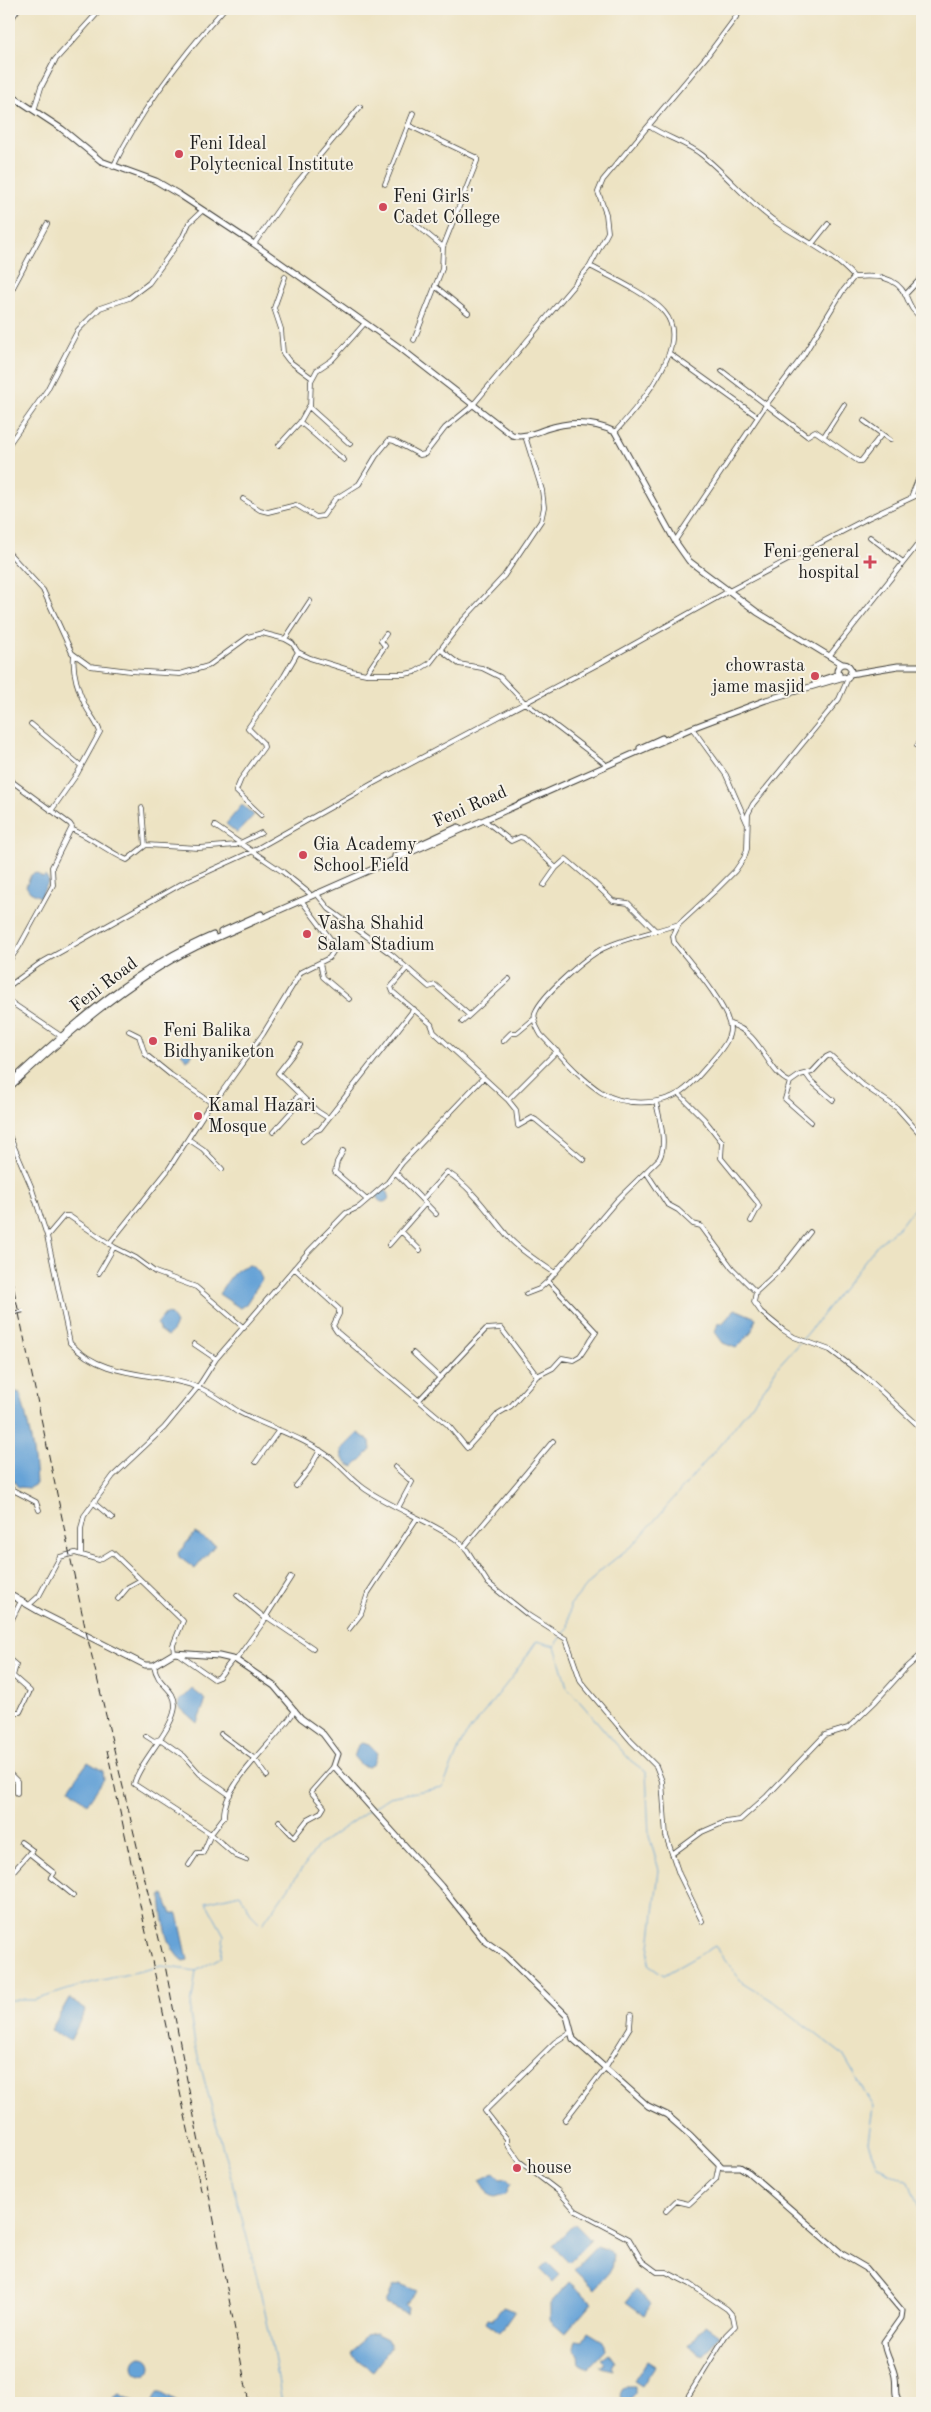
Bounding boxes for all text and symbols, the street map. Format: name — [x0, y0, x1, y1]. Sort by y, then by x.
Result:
place label: Feni Ideal Polytecnical Institute — [189, 135, 354, 174]
marker: Feni Ideal Polytecnical Institute — [173, 148, 185, 160]
place label: Feni Girls' Cadet College — [393, 188, 500, 227]
marker: Feni Girls' Cadet College — [377, 201, 389, 213]
place label: Feni general hospital — [763, 543, 859, 582]
marker: Feni general hospital — [863, 555, 877, 569]
place label: chowrasta jame masjid — [711, 657, 805, 696]
marker: chowrasta jame masjid — [809, 670, 821, 682]
street label: Feni Road — [430, 783, 510, 831]
place label: Gia Academy School Field — [313, 836, 417, 875]
marker: Gia Academy School Field — [297, 849, 309, 861]
place label: Vasha Shahid Salam Stadium — [317, 915, 435, 954]
marker: Vasha Shahid Salam Stadium — [301, 928, 313, 940]
street label: Feni Road — [67, 954, 141, 1016]
place label: Feni Balika Bidhyaniketon — [163, 1022, 275, 1061]
marker: Feni Balika Bidhyaniketon — [147, 1035, 159, 1047]
place label: Kamal Hazari Mosque — [208, 1097, 316, 1136]
marker: Kamal Hazari Mosque — [192, 1110, 204, 1122]
place label: house — [527, 2159, 571, 2177]
marker: house — [511, 2162, 523, 2174]

